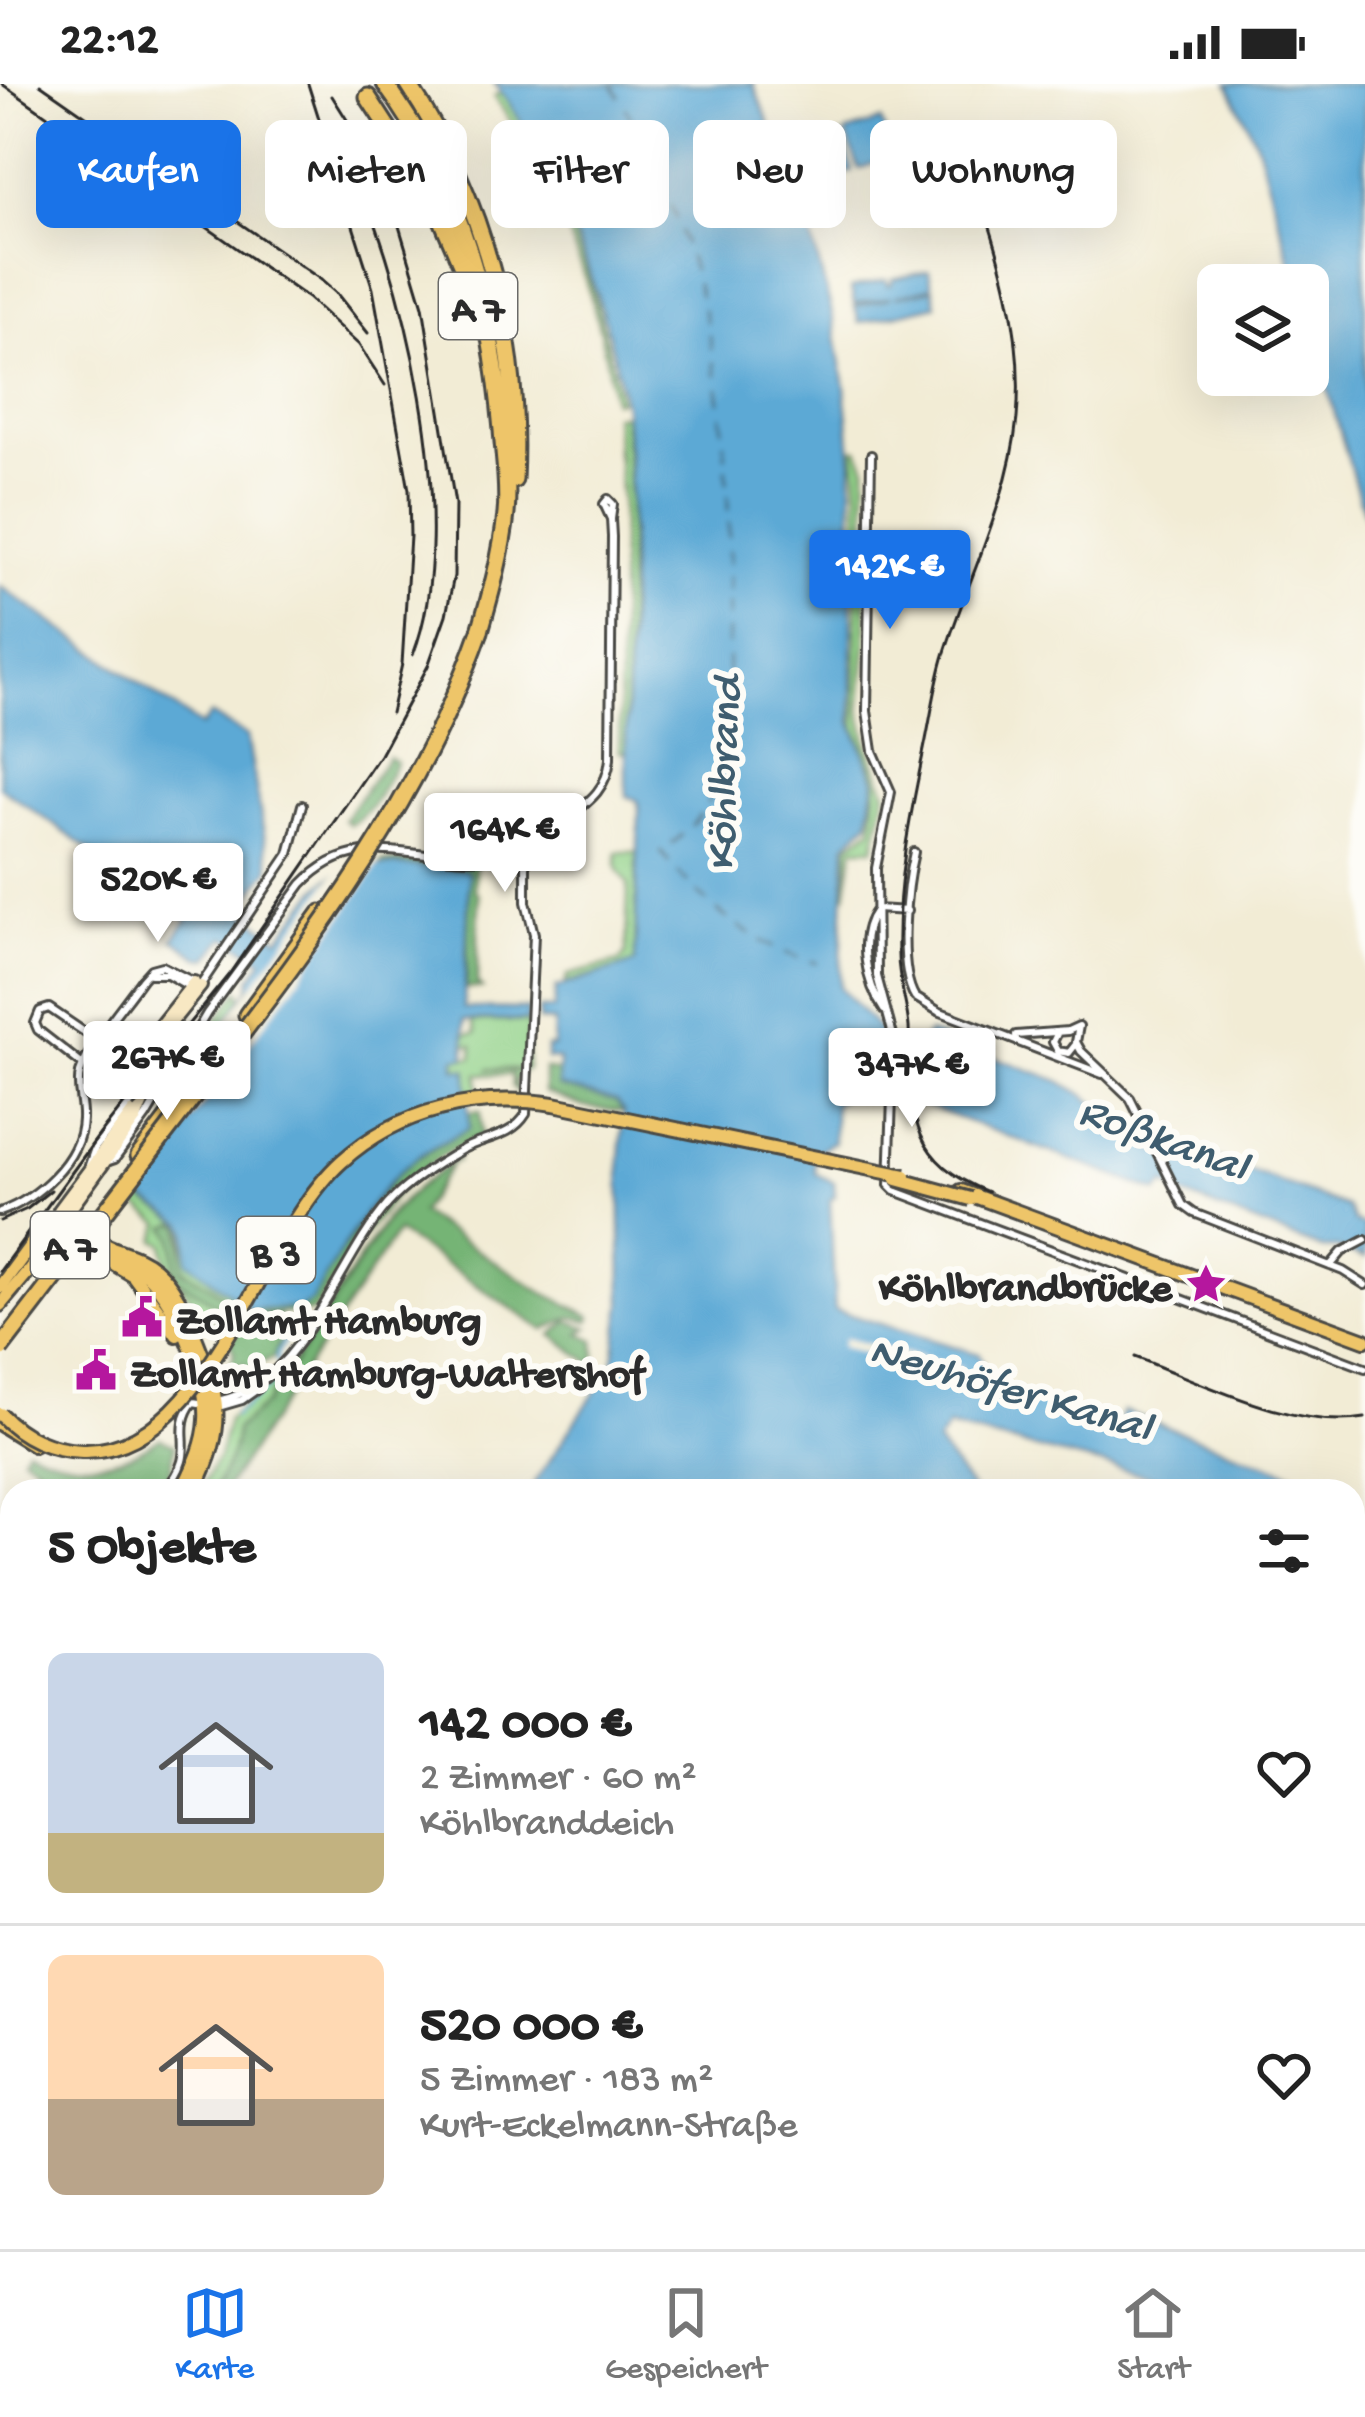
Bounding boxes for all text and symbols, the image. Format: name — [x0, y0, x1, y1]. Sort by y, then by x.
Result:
text: 22:12 — [60, 16, 158, 69]
chip: Kaufen — [36, 120, 241, 228]
chip: Mieten — [265, 120, 467, 228]
chip: Filter — [491, 120, 669, 228]
chip: Neu — [693, 120, 846, 228]
chip: Wohnung — [870, 120, 1117, 228]
map controls — [1197, 264, 1329, 396]
button: layers — [1197, 264, 1329, 396]
road number: A 7 — [439, 273, 517, 339]
pin: 142K € — [792, 530, 988, 632]
text: 142K € — [836, 546, 944, 592]
water label: Köhlbrand — [698, 671, 758, 872]
pin: 164K € — [407, 793, 603, 895]
text: 164K € — [451, 809, 559, 855]
pin: 520K € — [60, 843, 256, 945]
text: 520K € — [100, 859, 216, 905]
pin: 267K € — [69, 1021, 265, 1123]
pin: 347K € — [814, 1028, 1010, 1130]
text: 267K € — [110, 1037, 224, 1083]
text: 347K € — [856, 1044, 968, 1090]
water label: Roßkanal — [1071, 1087, 1257, 1198]
road number: A 7 — [31, 1212, 109, 1278]
road number: B 3 — [237, 1217, 315, 1283]
place icon: Köhlbrandbrücke — [1183, 1261, 1229, 1307]
place label: Köhlbrandbrücke — [878, 1267, 1173, 1316]
public building icon: Zollamt Hamburg — [119, 1294, 165, 1340]
place label: Zollamt Hamburg — [176, 1300, 481, 1349]
water label: Neuhöfer Kanal — [863, 1327, 1160, 1459]
public building icon: Zollamt Hamburg-Waltershof — [73, 1347, 119, 1393]
place label: Zollamt Hamburg-Waltershof — [130, 1353, 647, 1402]
icon: filters — [1251, 1518, 1317, 1584]
text: 5 Objekte — [48, 1521, 256, 1581]
text: 142 000 € — [420, 1697, 631, 1757]
icon: home — [144, 1701, 288, 1845]
icon: heart — [1251, 1740, 1317, 1806]
text: 2 Zimmer · 60 m² — [420, 1757, 696, 1803]
text: Köhlbranddeich — [420, 1803, 674, 1849]
text: 520 000 € — [420, 1999, 642, 2059]
icon: home — [144, 2003, 288, 2147]
icon: heart — [1251, 2042, 1317, 2108]
text: 5 Zimmer · 183 m² — [420, 2059, 713, 2105]
text: Kurt-Eckelmann-Straße — [420, 2105, 797, 2151]
tab: Karte — [175, 2280, 254, 2390]
tab: Gespeichert — [605, 2280, 766, 2390]
tab: Start — [1117, 2280, 1190, 2390]

